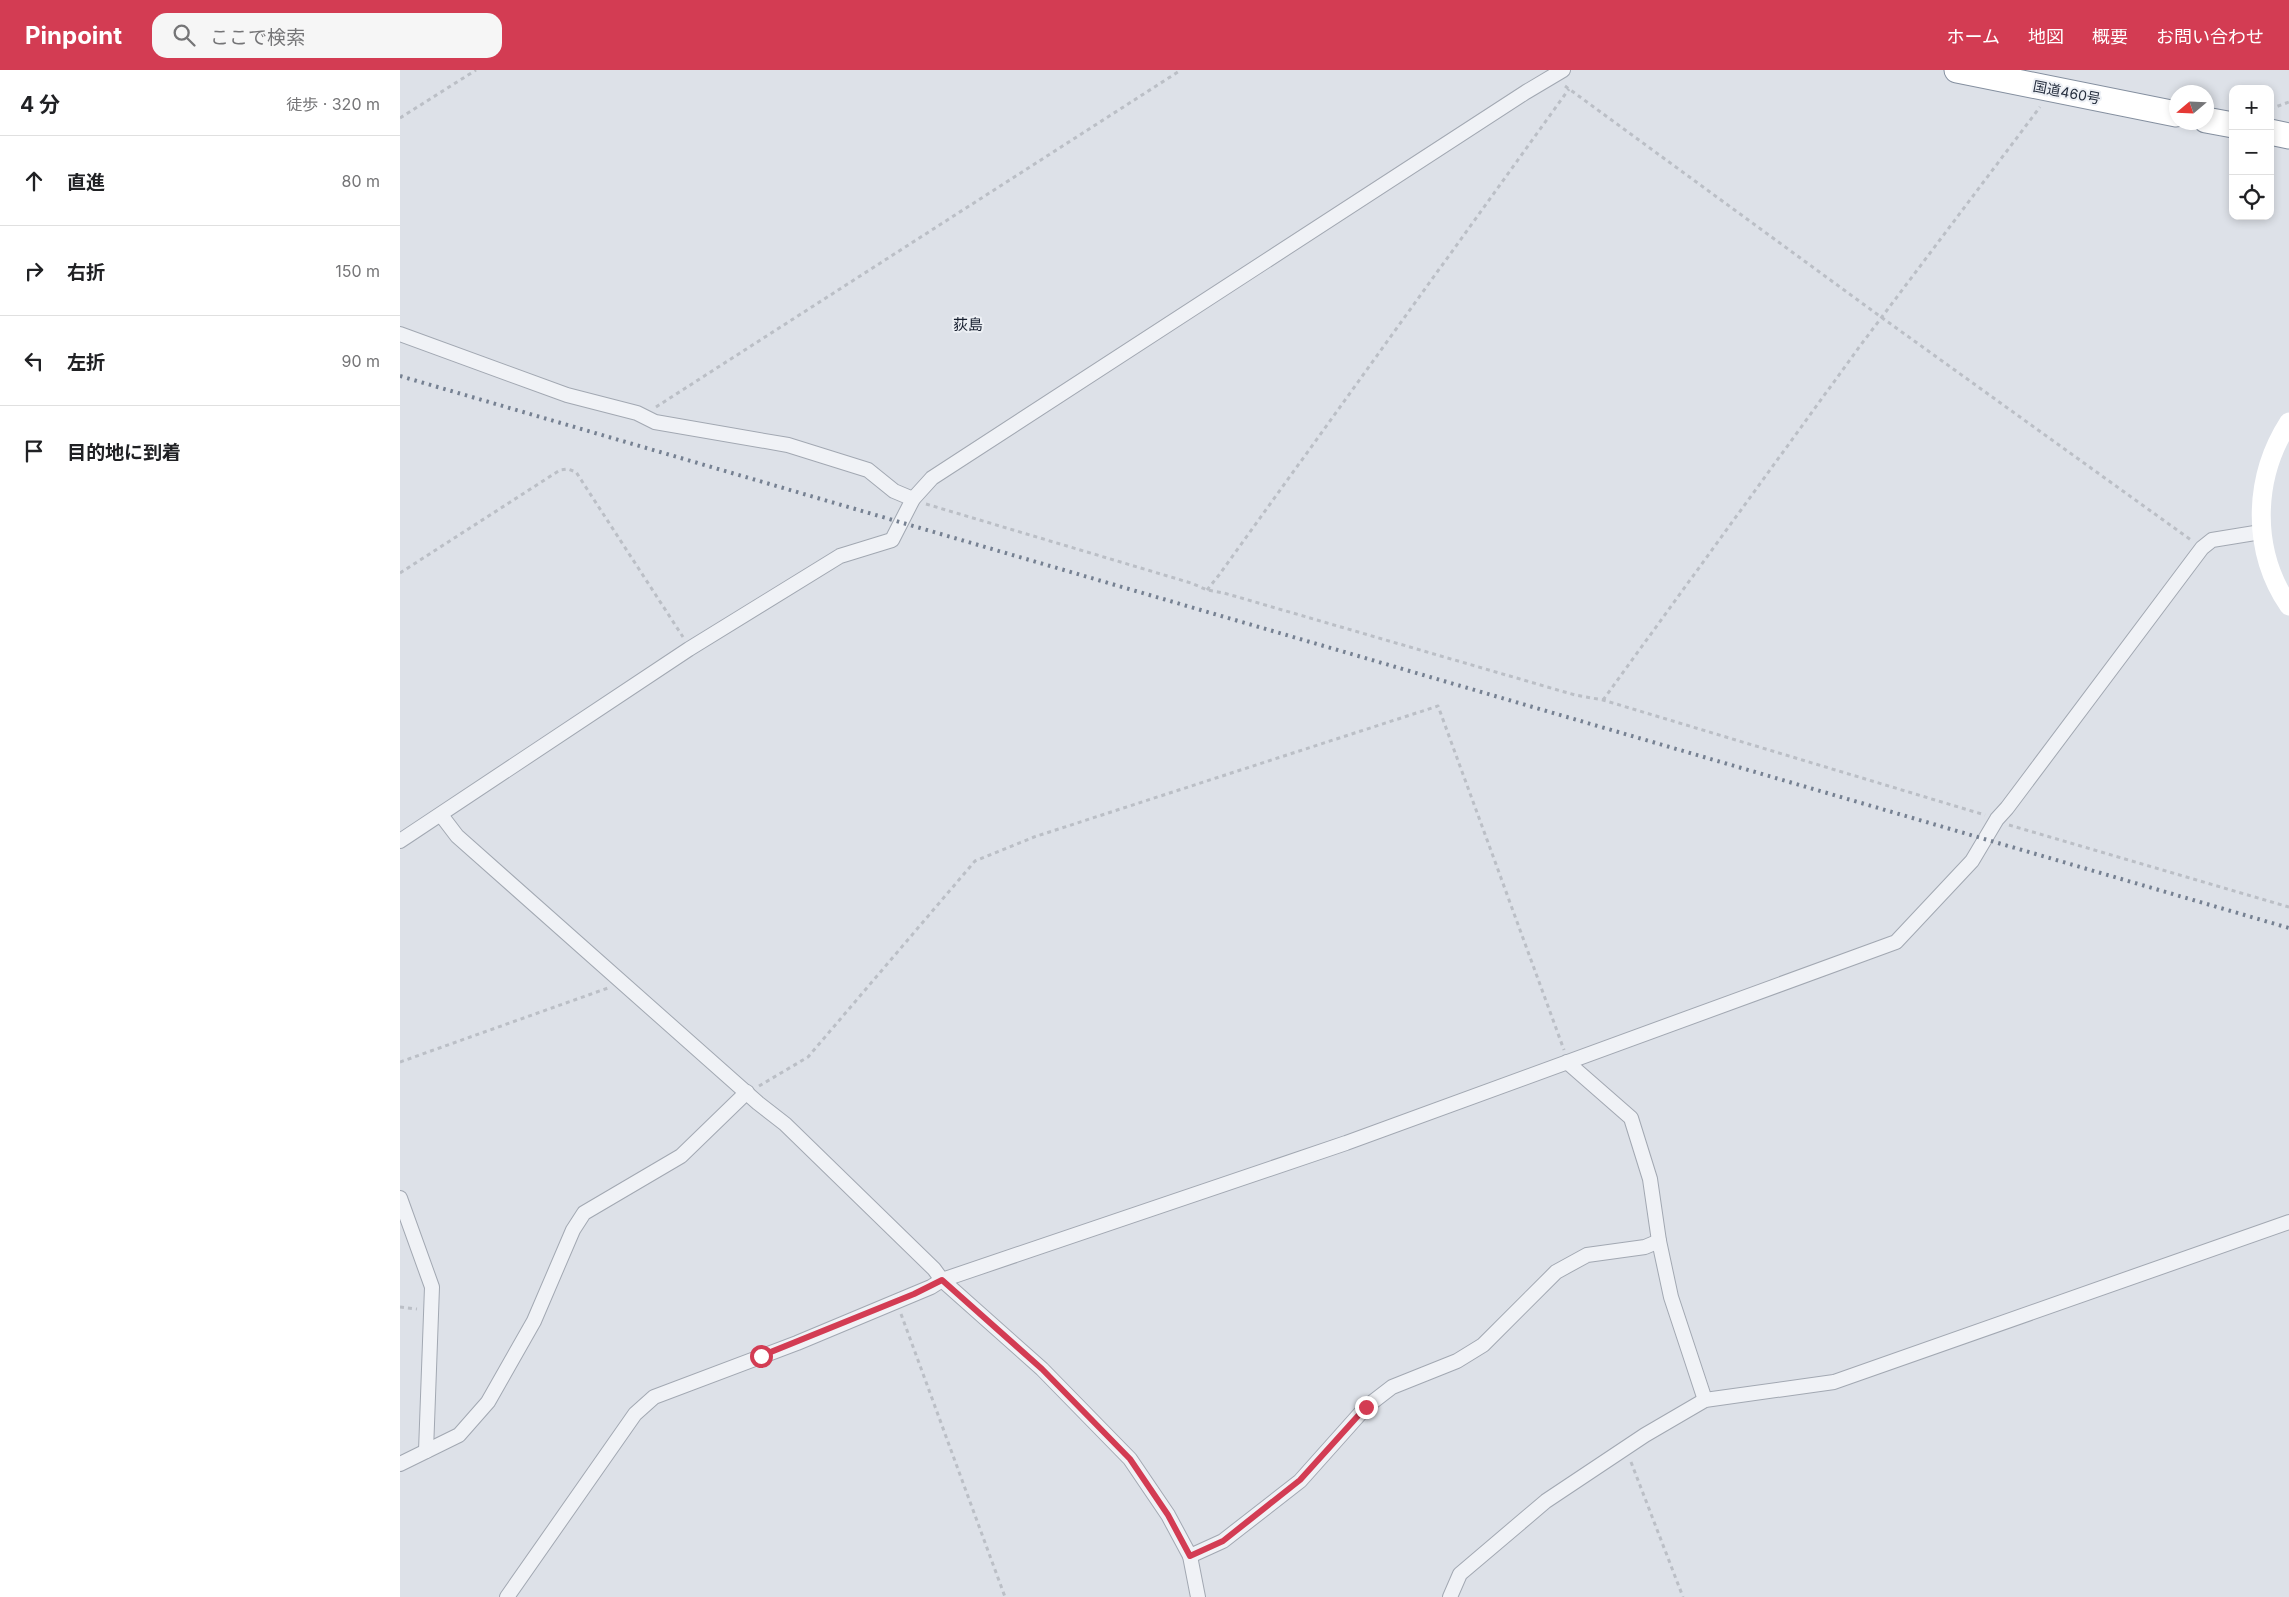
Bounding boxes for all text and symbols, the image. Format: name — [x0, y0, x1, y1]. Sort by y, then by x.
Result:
search box — [152, 13, 502, 58]
text: Pinpoint — [25, 21, 122, 50]
icon: search — [170, 21, 198, 49]
text: ここで検索 — [210, 26, 305, 49]
text: ホーム — [1947, 26, 2000, 47]
text: 地図 — [2028, 26, 2064, 47]
text: 概要 — [2092, 26, 2128, 47]
text: お問い合わせ — [2156, 26, 2264, 47]
street label: 国道460号 — [2032, 77, 2102, 107]
north arrow — [2169, 85, 2214, 130]
map controls — [2229, 85, 2274, 220]
button: + — [2229, 85, 2274, 130]
text: 4 分 — [20, 92, 60, 117]
text: 徒歩 · 320 m — [286, 94, 380, 114]
button: − — [2229, 130, 2274, 175]
icon: ahead — [20, 167, 48, 195]
text: 直進 — [67, 171, 105, 194]
text: 80 m — [341, 171, 380, 191]
button: locate — [2229, 175, 2274, 220]
icon: right — [20, 257, 48, 285]
text: 右折 — [67, 261, 105, 284]
text: 150 m — [335, 261, 380, 281]
district label: 荻島 — [953, 315, 983, 334]
icon: left — [20, 347, 48, 375]
text: 左折 — [67, 351, 105, 374]
text: 90 m — [341, 351, 380, 371]
icon: arrive — [20, 437, 48, 465]
text: 目的地に到着 — [67, 441, 181, 464]
route start — [750, 1345, 773, 1368]
route end — [1355, 1396, 1378, 1419]

